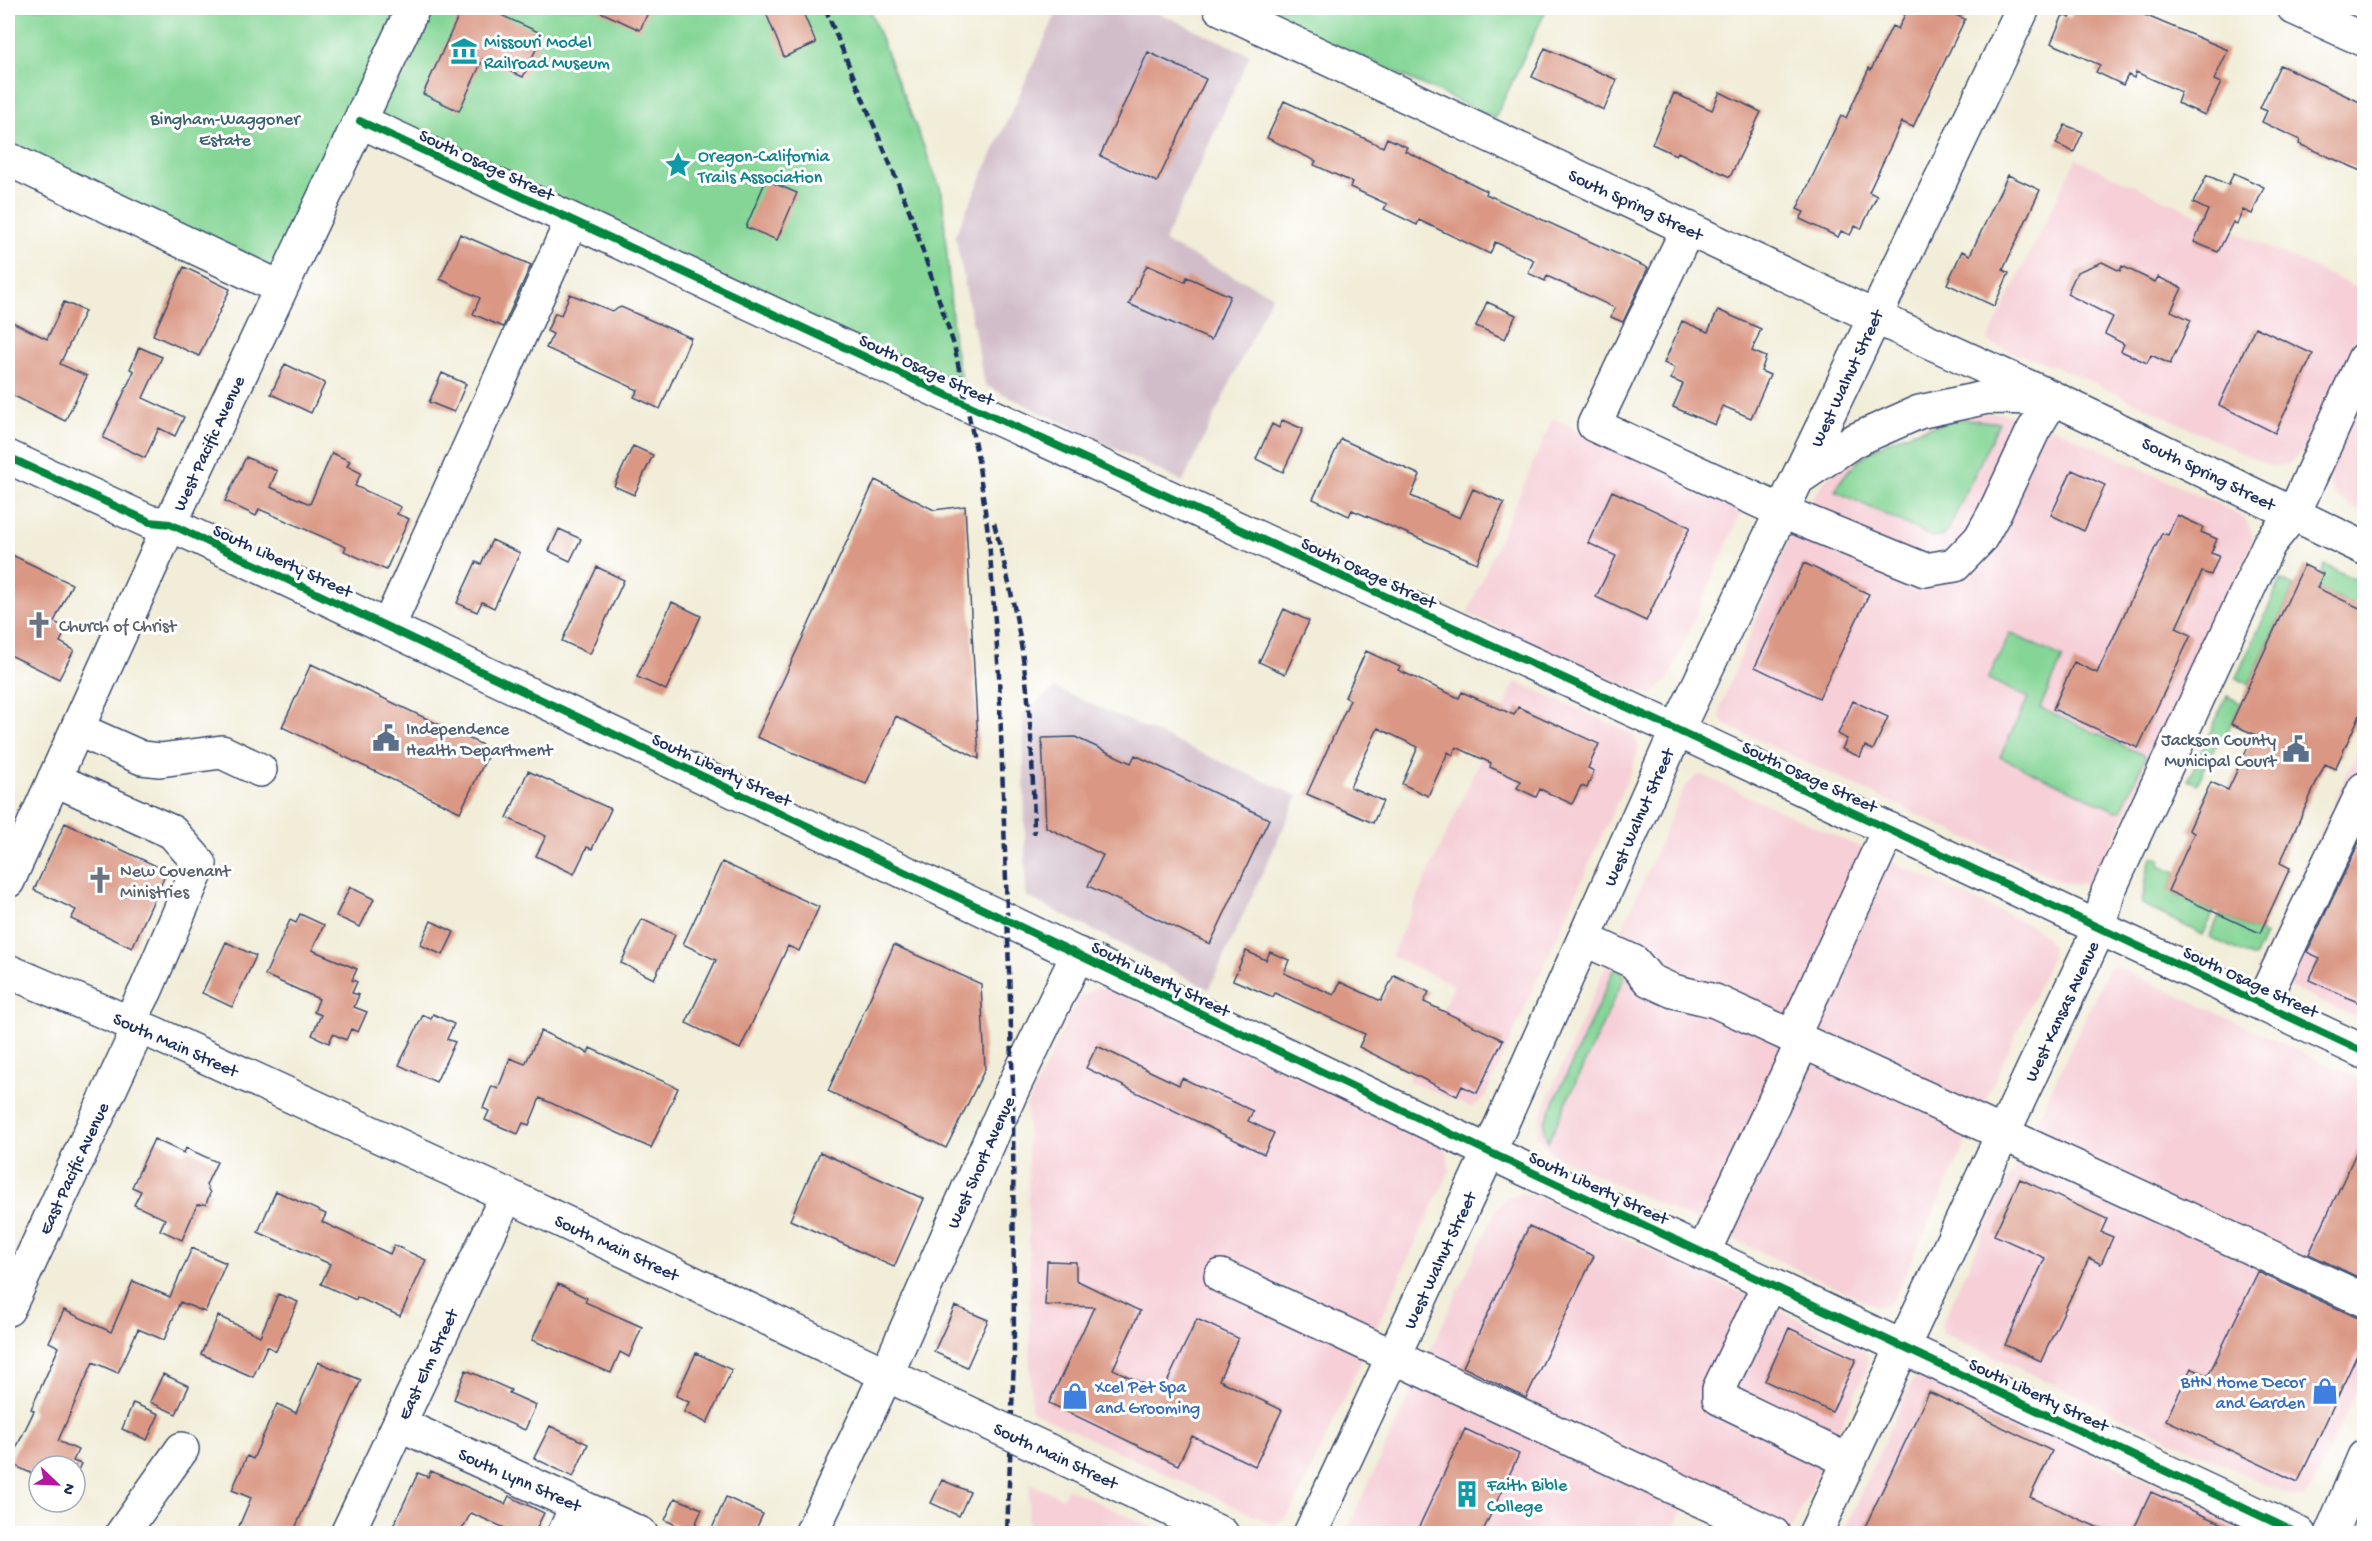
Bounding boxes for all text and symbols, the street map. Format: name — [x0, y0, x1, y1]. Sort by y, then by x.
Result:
place label: Missouri Model Railroad Museum — [484, 33, 610, 75]
museum icon: Missouri Model Railroad Museum — [449, 36, 479, 66]
park label: Bingham-Waggoner Estate — [149, 110, 301, 152]
street label: South Osage Street — [415, 126, 558, 207]
place label: Oregon-California Trails Association — [697, 147, 831, 189]
place icon: Oregon-California Trails Association — [663, 150, 693, 180]
street label: South Spring Street — [1564, 166, 1707, 247]
street label: West Walnut Street — [1807, 306, 1890, 451]
street label: South Osage Street — [855, 331, 998, 412]
street label: West Pacific Avenue — [170, 373, 251, 515]
street label: South Spring Street — [2138, 434, 2280, 517]
street label: South Liberty Street — [209, 521, 357, 605]
street label: South Osage Street — [1297, 534, 1440, 615]
church icon: Church of Christ — [24, 610, 54, 640]
place label: Church of Christ — [59, 617, 178, 638]
place label: Independence Health Department — [406, 720, 554, 762]
public building icon: Independence Health Department — [371, 723, 401, 753]
street label: South Liberty Street — [648, 730, 796, 814]
place label: Jackson County Municipal Court — [2161, 731, 2278, 773]
public building icon: Jackson County Municipal Court — [2281, 734, 2311, 764]
street label: South Osage Street — [1738, 738, 1881, 819]
street label: West Walnut Street — [1600, 744, 1681, 890]
place label: New Covenant Ministries — [120, 862, 232, 904]
church icon: New Covenant Ministries — [85, 865, 115, 895]
street label: South Liberty Street — [1087, 938, 1234, 1024]
street label: West Kansas Avenue — [2021, 938, 2105, 1086]
street label: South Osage Street — [2179, 943, 2322, 1024]
street label: South Main Street — [109, 1009, 242, 1084]
street label: West Short Avenue — [944, 1093, 1021, 1232]
street label: East Pacific Avenue — [35, 1099, 115, 1238]
street label: South Liberty Street — [1525, 1148, 1673, 1232]
street label: West Walnut Street — [1400, 1188, 1483, 1333]
street label: South Main Street — [551, 1211, 683, 1288]
street label: East Elm Street — [394, 1305, 465, 1424]
street label: South Liberty Street — [1965, 1355, 2113, 1439]
place label: BHN Home Decor and Garden — [2180, 1373, 2307, 1415]
shop icon: BHN Home Decor and Garden — [2310, 1376, 2340, 1406]
place label: Xcel Pet Spa and Grooming — [1094, 1378, 1200, 1420]
shop icon: Xcel Pet Spa and Grooming — [1060, 1381, 1090, 1411]
street label: South Main Street — [990, 1419, 1122, 1496]
street label: South Lynn Street — [454, 1445, 585, 1518]
north arrow — [27, 1454, 87, 1514]
place label: Faith Bible College — [1486, 1476, 1568, 1518]
building icon: Faith Bible College — [1452, 1479, 1482, 1509]
text: N — [57, 1480, 78, 1498]

